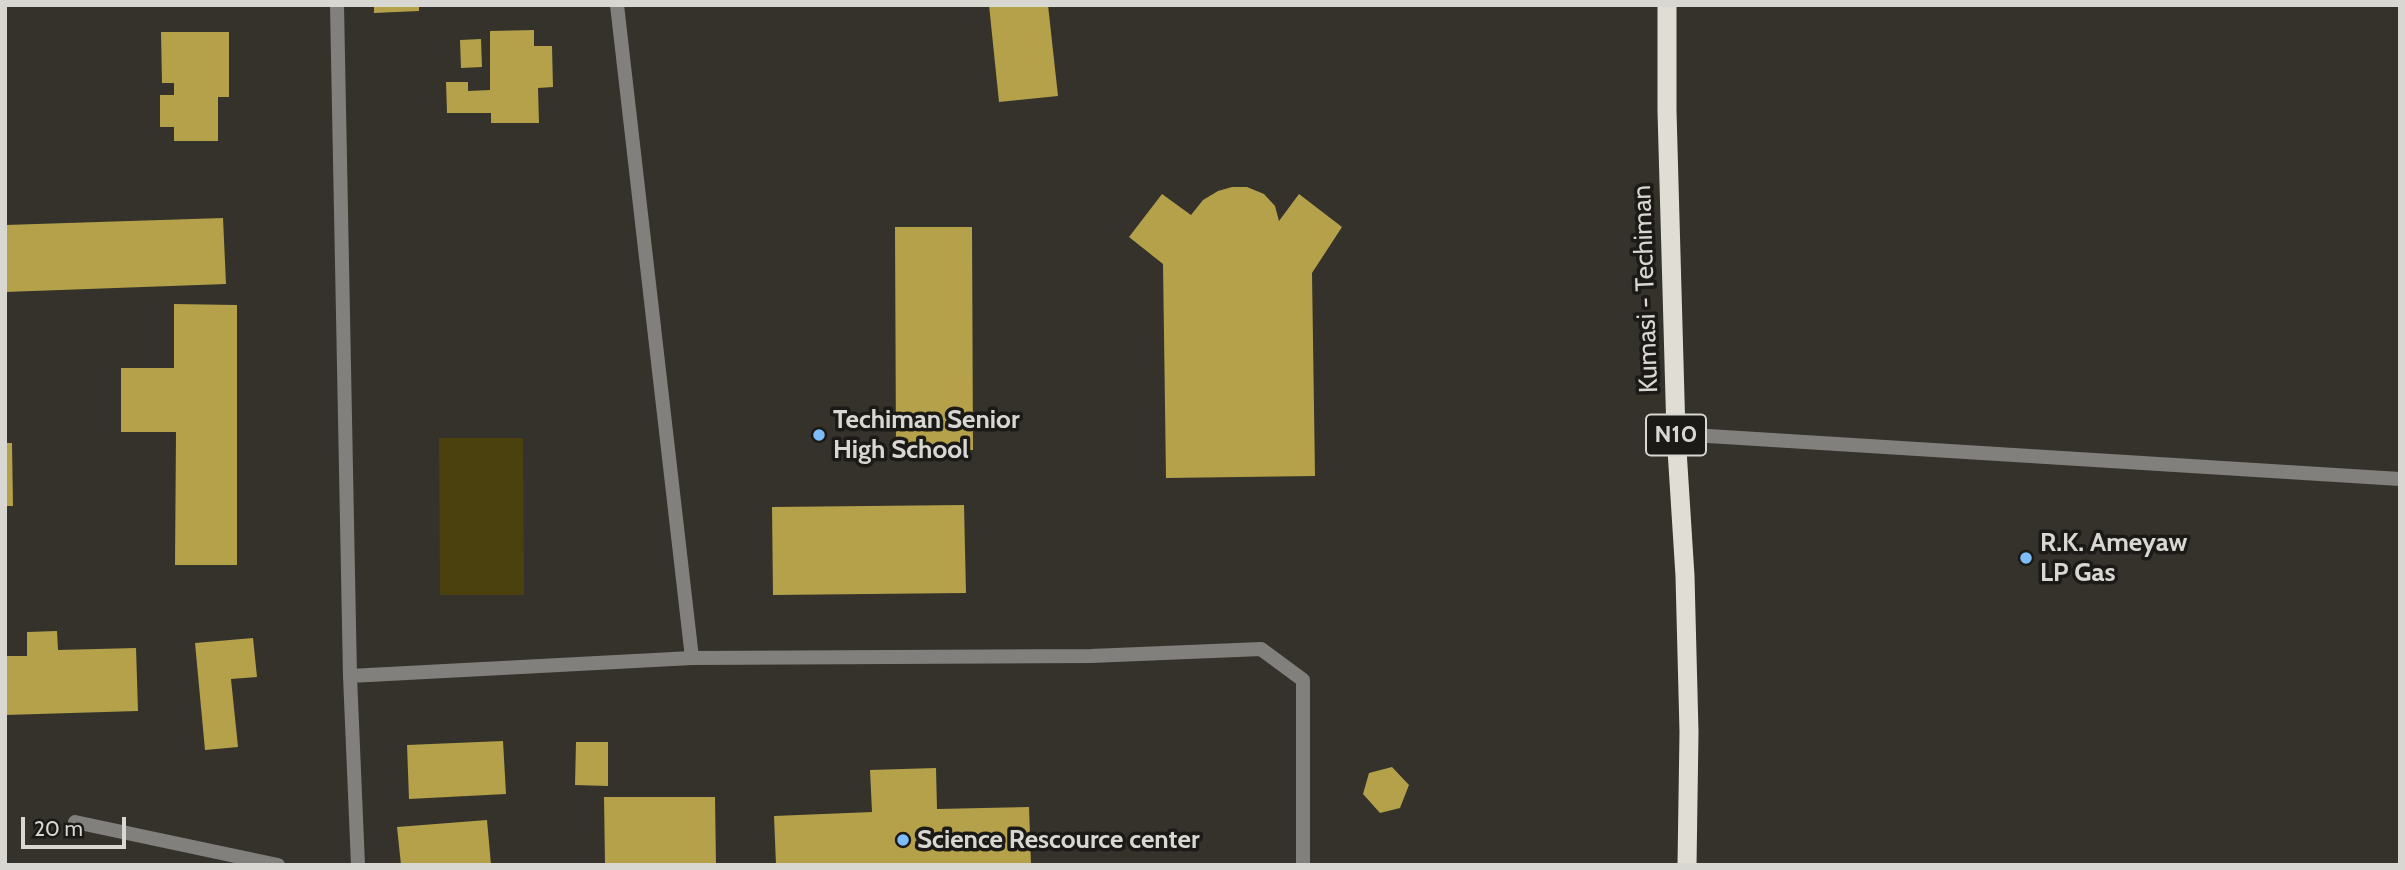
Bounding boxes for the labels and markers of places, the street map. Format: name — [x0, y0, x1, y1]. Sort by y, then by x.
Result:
place label: Techiman Senior High School — [833, 404, 1019, 466]
marker: Techiman Senior High School — [811, 427, 827, 443]
place label: R.K. Ameyaw LP Gas — [2040, 527, 2187, 588]
marker: R.K. Ameyaw LP Gas — [2018, 550, 2034, 566]
place label: Science Rescource center — [917, 824, 1199, 856]
marker: Science Rescource center — [895, 832, 911, 848]

